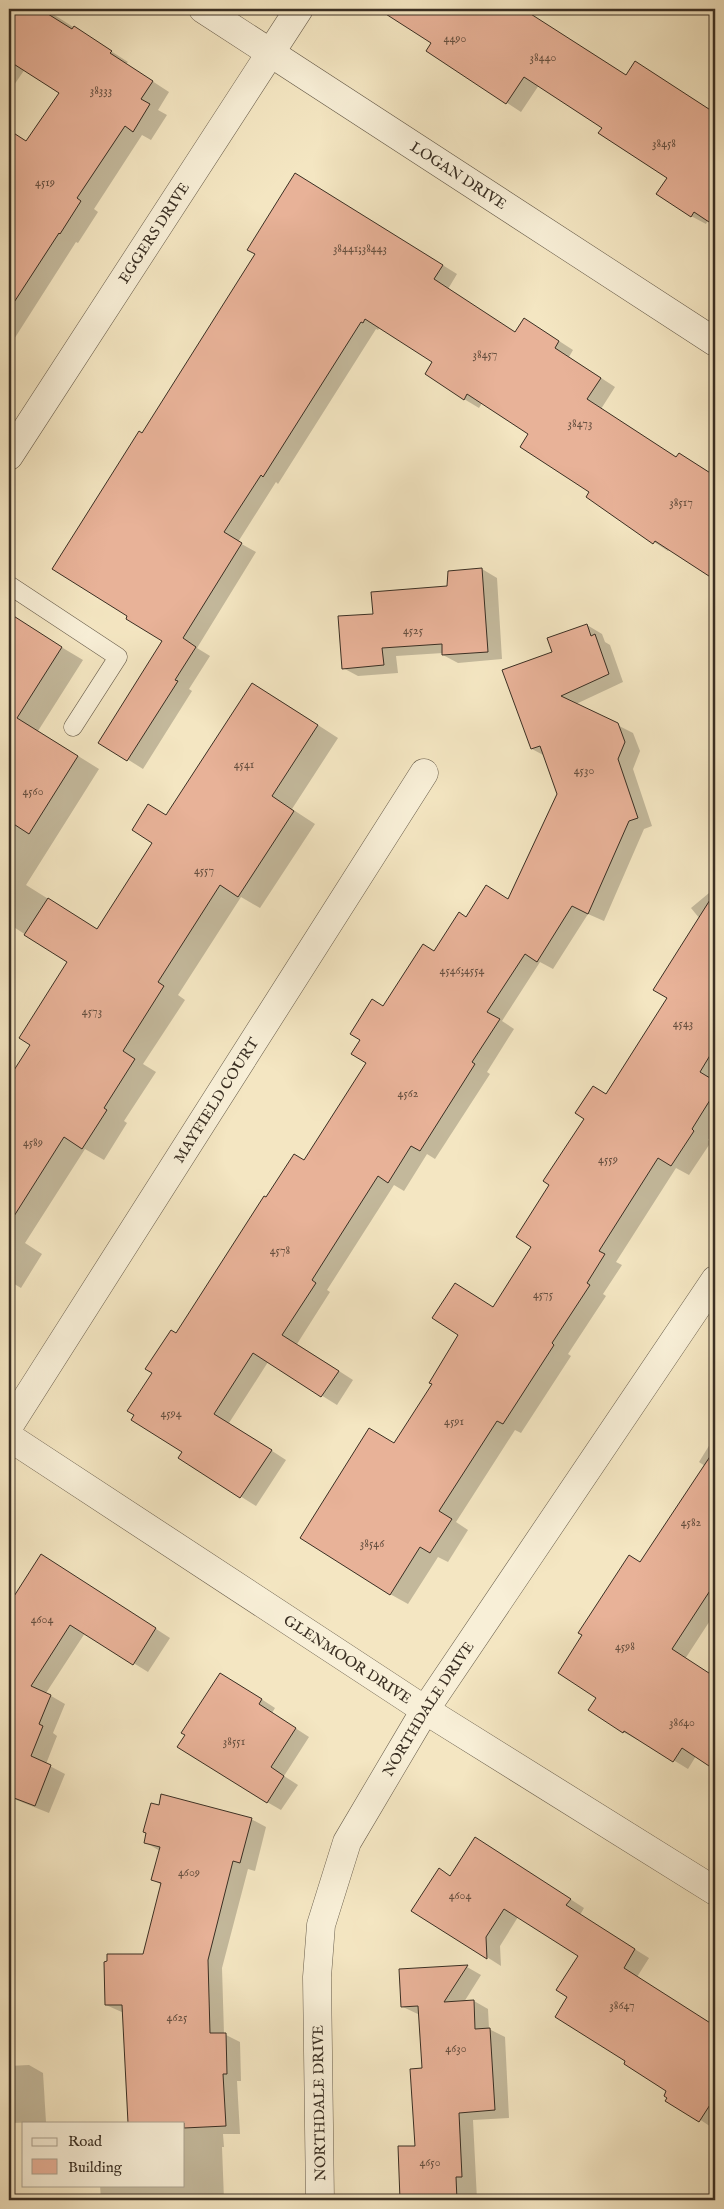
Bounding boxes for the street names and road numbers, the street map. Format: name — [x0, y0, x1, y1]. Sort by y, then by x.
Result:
street label: LOGAN DRIVE — [407, 137, 510, 214]
street label: EGGERS DRIVE — [114, 179, 194, 287]
street label: MAYFIELD COURT — [170, 1034, 263, 1167]
street label: GLENMOOR DRIVE — [280, 1611, 415, 1708]
street label: NORTHDALE DRIVE — [379, 1638, 478, 1780]
street label: NORTHDALE DRIVE — [309, 2025, 330, 2181]

